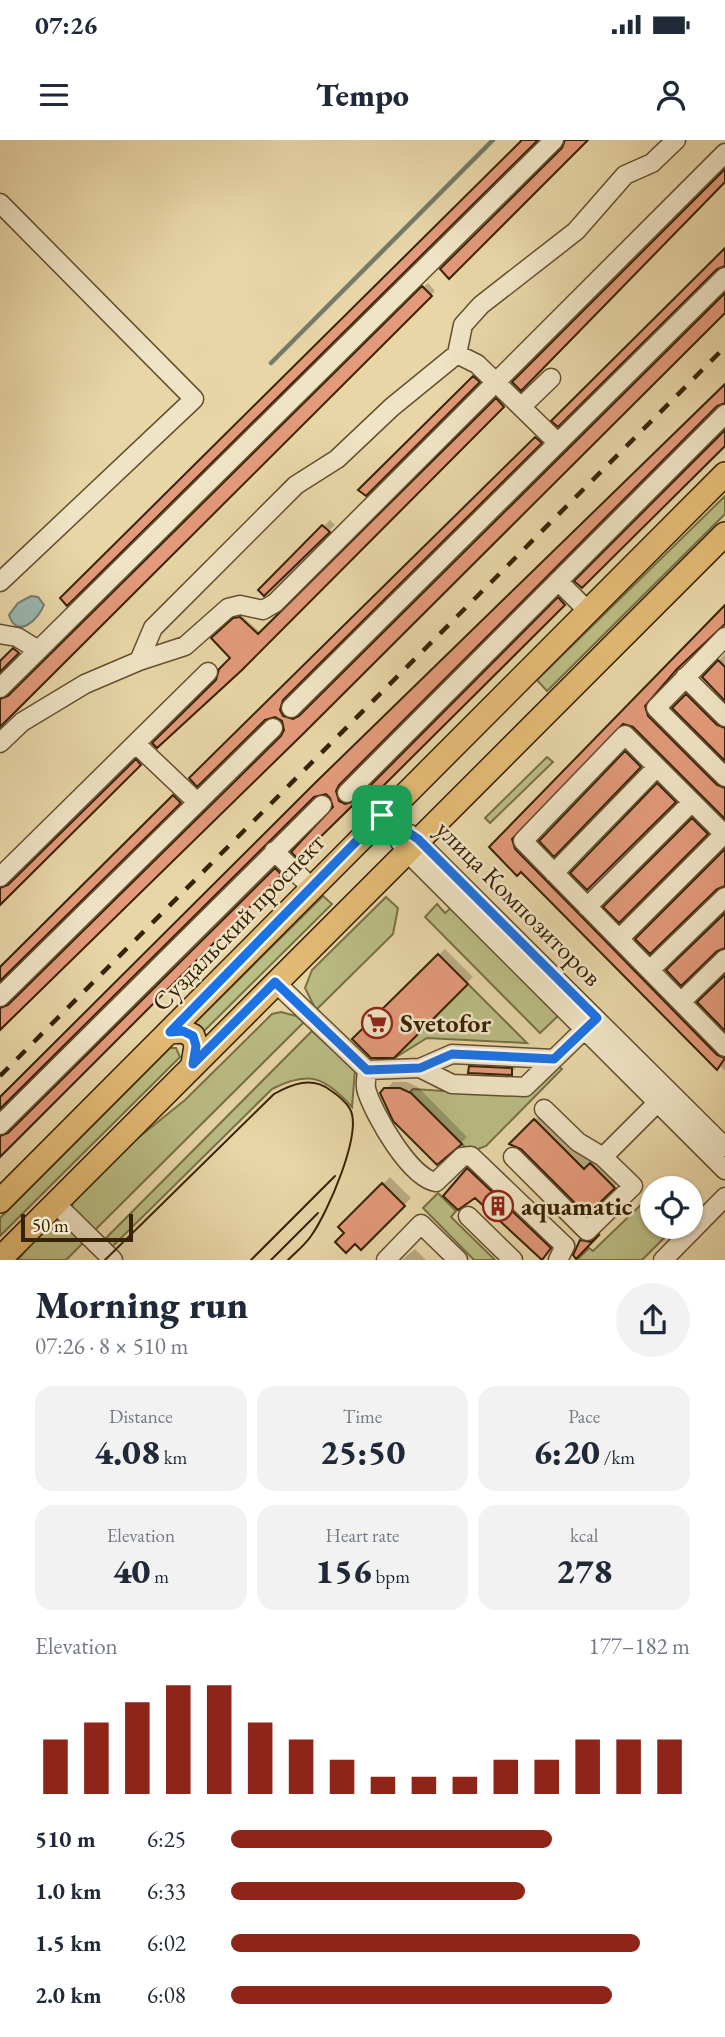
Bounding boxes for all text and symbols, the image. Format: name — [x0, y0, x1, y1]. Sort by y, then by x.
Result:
text: 07:26 — [35, 8, 97, 42]
text: Tempo — [316, 74, 409, 116]
icon: menu — [35, 76, 73, 114]
icon: person — [652, 76, 690, 114]
pin — [352, 785, 412, 845]
icon: arrive — [363, 796, 401, 834]
street label: улица Композиторов — [429, 813, 609, 993]
street label: Суздальский проспект — [144, 825, 332, 1018]
supermarket icon: Svetofor — [360, 1006, 394, 1040]
place label: Svetofor — [400, 1006, 491, 1040]
map controls — [640, 1176, 703, 1239]
button: locate — [640, 1176, 703, 1239]
building icon: aquamatic — [481, 1189, 515, 1223]
place label: aquamatic — [521, 1189, 633, 1223]
scale bar — [21, 1211, 133, 1243]
text: 50 m — [32, 1213, 69, 1238]
text: Morning run — [35, 1280, 248, 1329]
button: share — [616, 1283, 690, 1357]
text: 07:26 · 8 × 510 m — [35, 1331, 188, 1361]
text: Distance — [109, 1404, 173, 1429]
text: Time — [343, 1404, 382, 1429]
text: Pace — [568, 1404, 600, 1429]
text: 4.08 — [94, 1429, 160, 1474]
text: 25:50 — [320, 1429, 405, 1474]
text: 6:20 — [533, 1429, 600, 1474]
text: km — [160, 1445, 187, 1470]
text: /km — [600, 1445, 635, 1470]
text: Elevation — [107, 1523, 175, 1548]
text: Heart rate — [326, 1523, 399, 1548]
text: kcal — [570, 1523, 598, 1548]
text: 40 — [113, 1548, 150, 1593]
text: 156 — [315, 1548, 372, 1593]
text: 278 — [556, 1548, 613, 1593]
text: m — [150, 1564, 169, 1589]
text: bpm — [372, 1564, 410, 1589]
text: Elevation — [35, 1631, 118, 1661]
text: 177–182 m — [589, 1631, 690, 1661]
text: 510 m — [35, 1824, 96, 1854]
text: 6:25 — [147, 1824, 186, 1854]
text: 1.0 km — [35, 1876, 102, 1906]
text: 6:33 — [147, 1876, 186, 1906]
text: 1.5 km — [35, 1928, 102, 1958]
text: 6:02 — [147, 1928, 186, 1958]
text: 2.0 km — [35, 1980, 102, 2010]
text: 6:08 — [147, 1980, 186, 2010]

